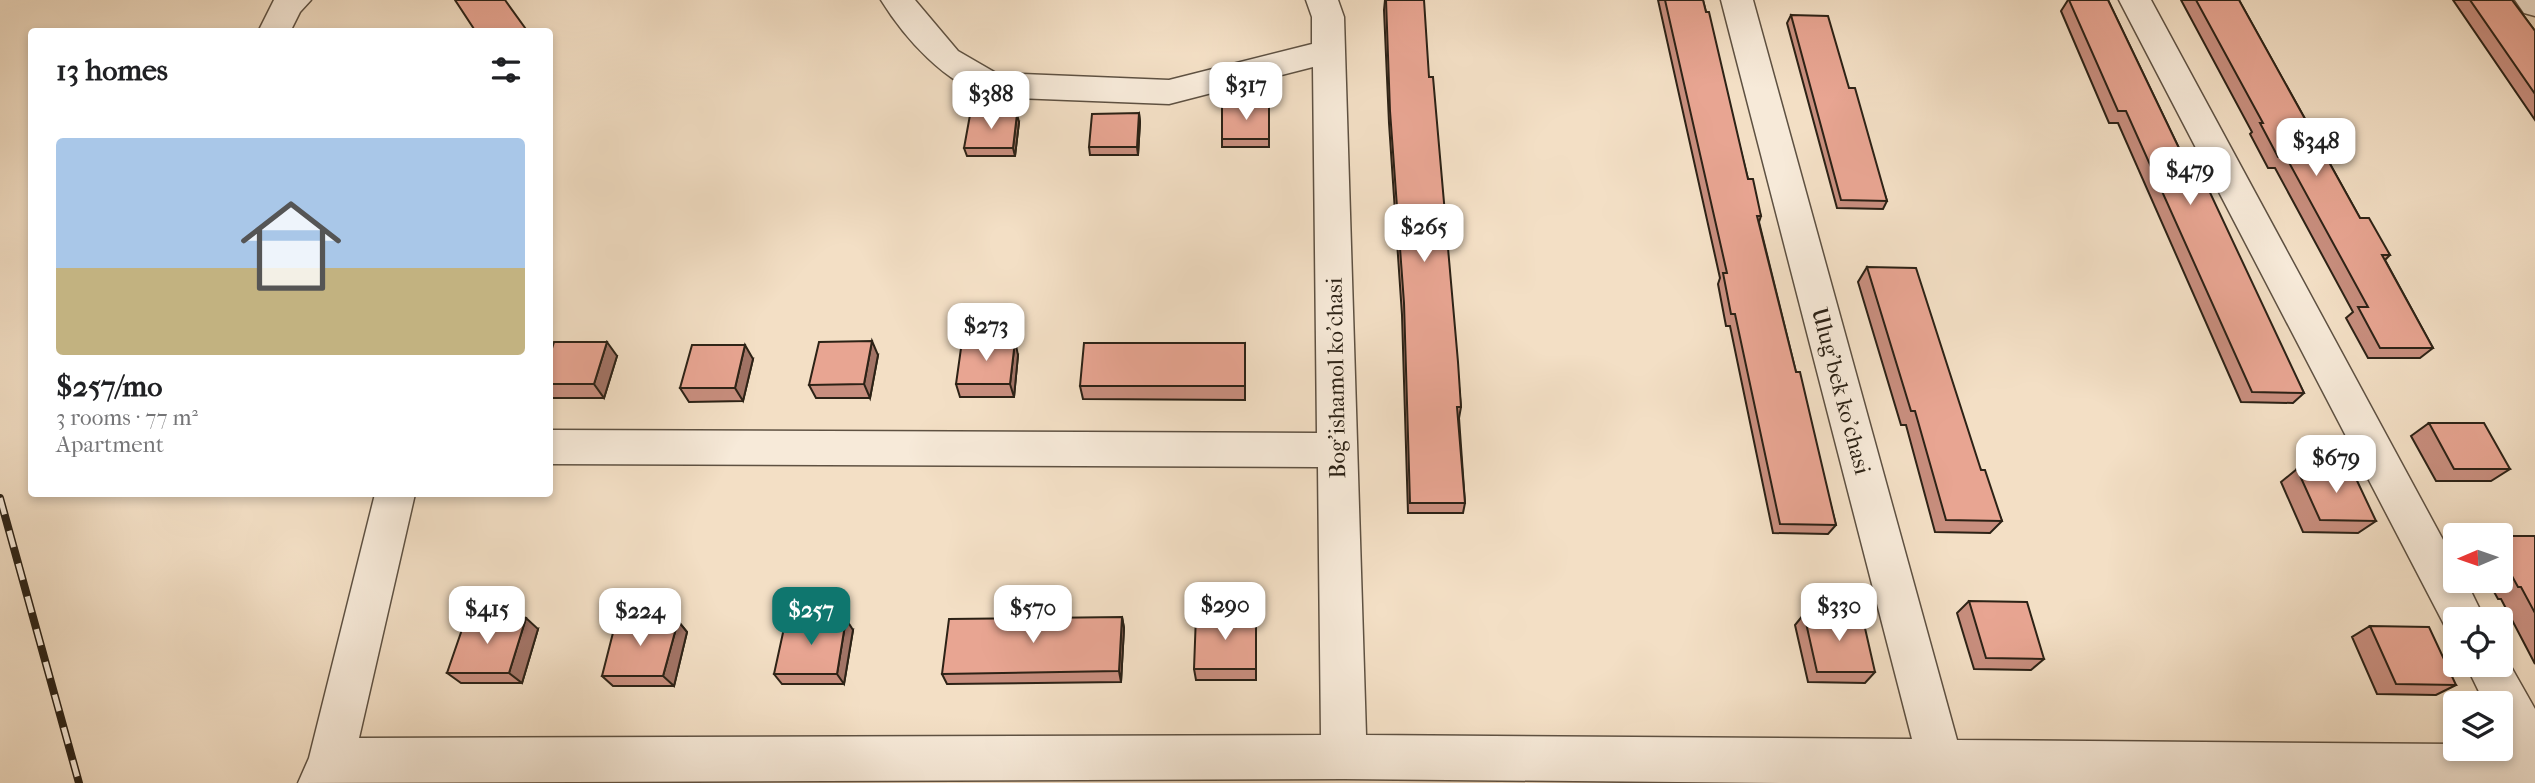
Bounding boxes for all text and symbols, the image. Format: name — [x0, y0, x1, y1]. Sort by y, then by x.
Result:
icon: filters — [487, 51, 525, 89]
text: 13 homes — [56, 53, 168, 88]
pin: $317 — [1205, 62, 1287, 122]
text: $317 — [1225, 71, 1267, 98]
pin: $388 — [950, 72, 1032, 131]
text: $388 — [968, 80, 1014, 107]
pin: $348 — [2275, 118, 2357, 178]
text: $348 — [2292, 127, 2340, 154]
pin: $479 — [2149, 148, 2231, 207]
text: $479 — [2166, 156, 2214, 183]
icon: home — [228, 183, 354, 309]
pin: $265 — [1383, 204, 1465, 264]
text: $265 — [1401, 213, 1447, 240]
street label: Bog'ishamol ko'chasi — [1321, 277, 1351, 479]
pin: $273 — [945, 304, 1027, 363]
street label: Ulug'bek ko'chasi — [1806, 305, 1876, 478]
text: $273 — [963, 312, 1009, 339]
text: $257/mo — [56, 369, 162, 404]
text: 3 rooms · 77 m² — [56, 404, 198, 431]
text: Apartment — [56, 431, 164, 458]
pin: $679 — [2295, 435, 2377, 495]
text: $679 — [2312, 444, 2360, 471]
north arrow — [2443, 523, 2513, 593]
map controls — [2443, 523, 2513, 761]
pin: $290 — [1184, 582, 1266, 642]
pin: $330 — [1798, 584, 1880, 643]
pin: $415 — [446, 586, 528, 646]
pin: $570 — [992, 586, 1074, 645]
pin: $224 — [599, 588, 681, 648]
pin: $257 — [770, 588, 852, 647]
text: $290 — [1200, 591, 1250, 618]
text: $330 — [1817, 592, 1861, 619]
text: $570 — [1010, 594, 1056, 621]
text: $415 — [465, 595, 509, 622]
text: $257 — [788, 596, 834, 623]
text: $224 — [615, 597, 665, 624]
button: locate — [2443, 607, 2513, 677]
button: layers — [2443, 691, 2513, 761]

